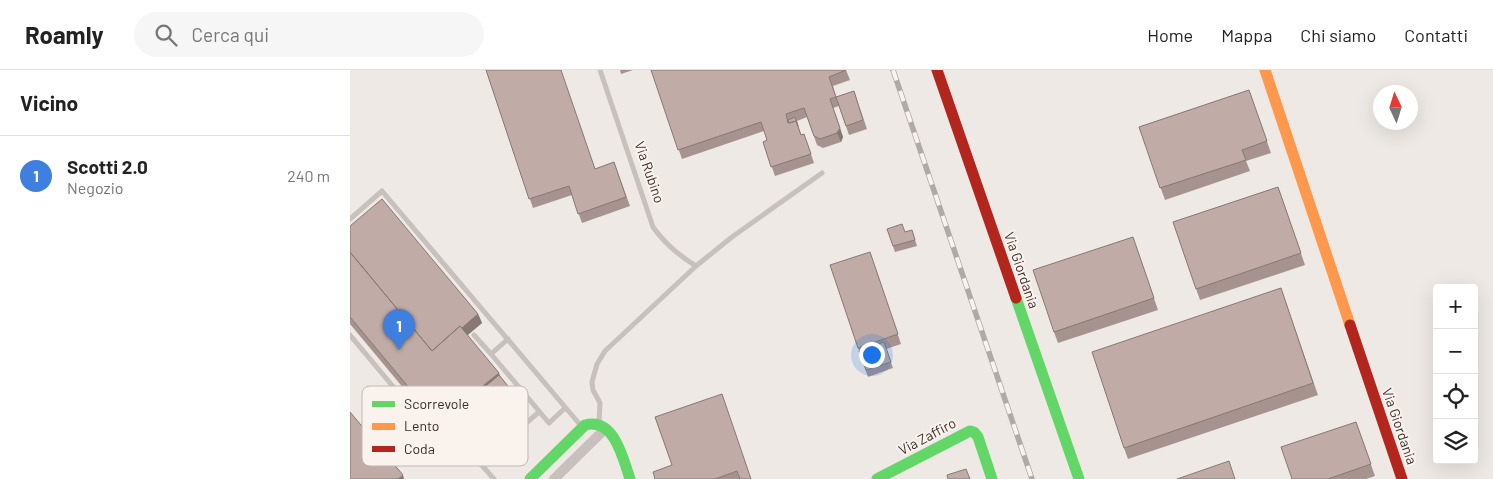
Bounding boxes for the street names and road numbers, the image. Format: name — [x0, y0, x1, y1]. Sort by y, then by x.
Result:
street label: Via Rubino — [632, 139, 668, 205]
street label: Via Giordania — [1001, 230, 1043, 310]
street label: Via Giordania — [1379, 386, 1421, 466]
street label: Via Zaffiro — [895, 414, 959, 458]

